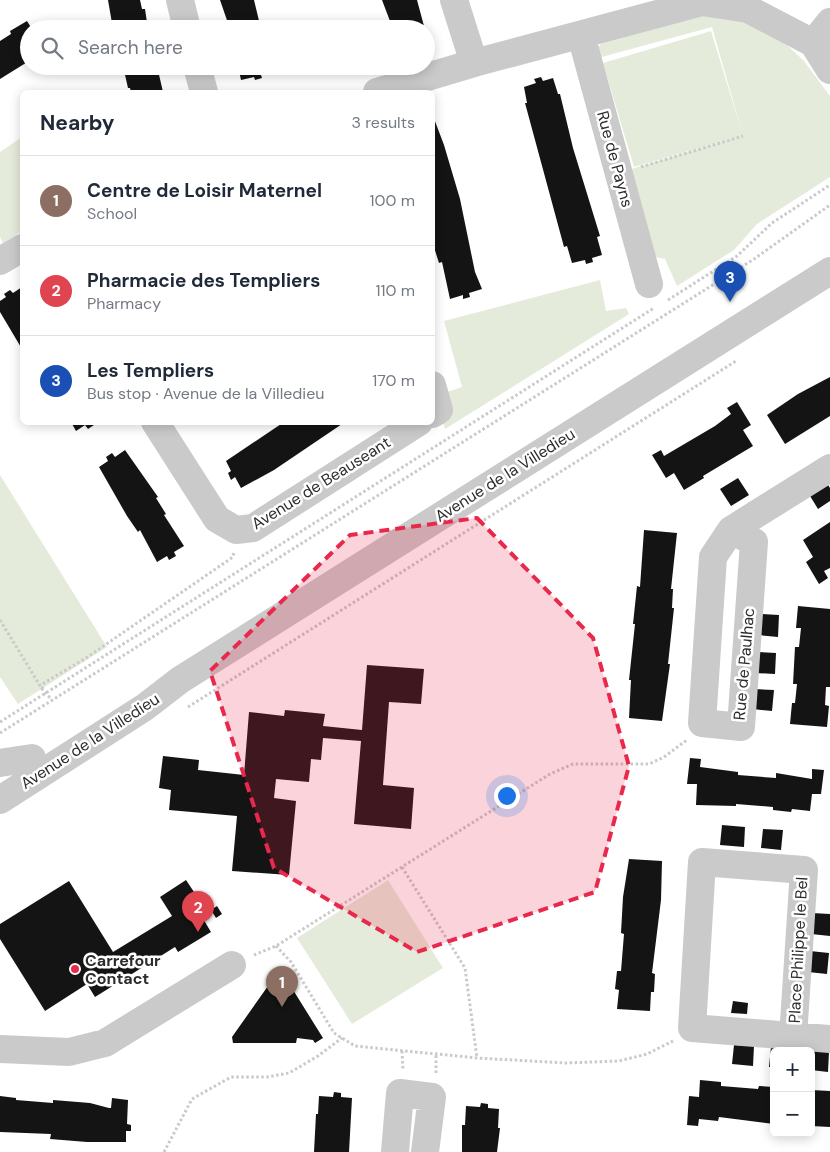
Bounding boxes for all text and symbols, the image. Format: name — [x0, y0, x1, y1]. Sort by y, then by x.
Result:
search box — [20, 20, 435, 75]
icon: search — [38, 34, 66, 62]
text: Search here — [78, 35, 183, 60]
text: Nearby — [40, 109, 114, 137]
street label: Rue de Payns — [592, 109, 638, 209]
text: 3 results — [352, 112, 415, 133]
text: Centre de Loisir Maternel — [87, 178, 322, 203]
text: 1 — [53, 190, 59, 211]
text: 100 m — [370, 190, 415, 211]
text: School — [87, 203, 137, 224]
pin: 3 — [714, 261, 746, 302]
text: Pharmacie des Templiers — [87, 268, 320, 293]
text: 2 — [51, 280, 61, 301]
text: 110 m — [376, 280, 415, 301]
text: Pharmacy — [87, 293, 161, 314]
text: Les Templiers — [87, 358, 214, 383]
text: 3 — [51, 370, 61, 391]
text: 170 m — [372, 370, 415, 391]
text: Bus stop · Avenue de la Villedieu — [87, 383, 324, 404]
street label: Avenue de la Villedieu — [431, 423, 579, 527]
street label: Avenue de Beauseant — [248, 432, 394, 534]
street label: Rue de Paulhac — [729, 607, 759, 721]
street label: Avenue de la Villedieu — [17, 688, 163, 794]
your location — [494, 783, 520, 809]
street label: Place Philippe le Bel — [784, 876, 812, 1024]
pin: 2 — [182, 891, 214, 932]
place label: Carrefour Contact — [85, 950, 161, 989]
marker: Carrefour Contact — [69, 963, 81, 975]
pin: 1 — [266, 966, 298, 1007]
map controls — [770, 1047, 815, 1137]
button: + — [770, 1047, 815, 1092]
button: − — [770, 1092, 815, 1137]

